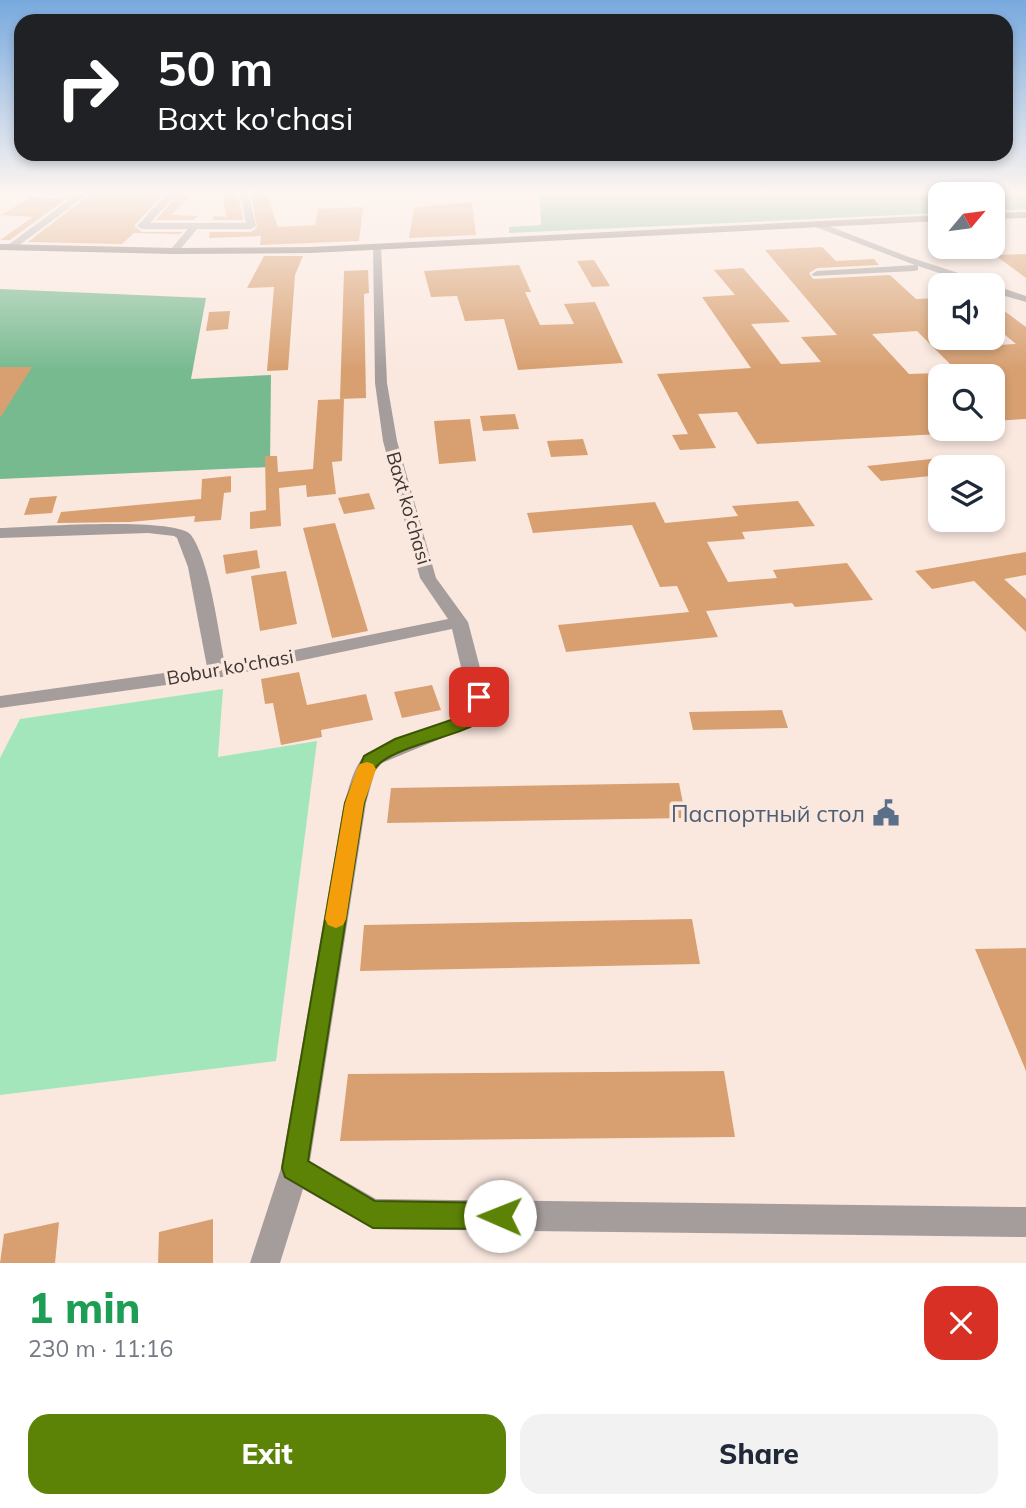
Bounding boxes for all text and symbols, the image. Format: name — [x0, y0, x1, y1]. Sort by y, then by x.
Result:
text: 50 m — [157, 37, 273, 98]
icon: right — [42, 42, 133, 133]
text: Baxt ko'chasi — [157, 98, 353, 138]
north arrow — [928, 182, 1004, 259]
map controls — [928, 182, 1005, 532]
button: sound — [928, 273, 1005, 350]
button: search — [928, 364, 1005, 441]
street label: Baxt ko'chasi — [381, 449, 437, 567]
button: layers — [928, 455, 1005, 532]
street label: Bobur ko'chasi — [165, 644, 295, 690]
pin — [449, 667, 509, 727]
icon: arrive — [460, 678, 498, 716]
public building icon: Паспортный стол — [871, 798, 901, 828]
place label: Паспортный стол — [671, 799, 865, 828]
position arrow — [463, 1179, 537, 1253]
text: 1 min — [28, 1281, 141, 1334]
button: close — [924, 1286, 998, 1360]
text: 230 m · 11:16 — [28, 1334, 173, 1363]
button: Exit — [28, 1414, 506, 1494]
button: Share — [520, 1414, 998, 1494]

